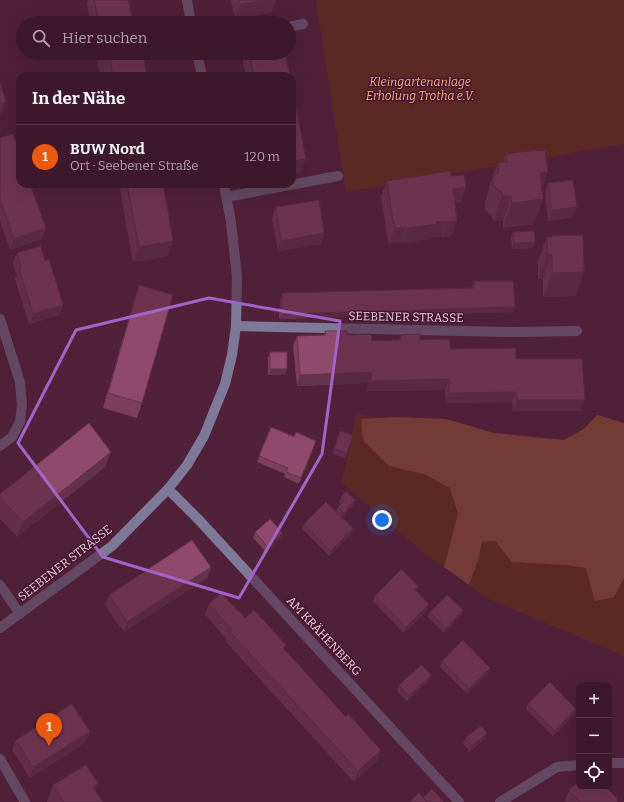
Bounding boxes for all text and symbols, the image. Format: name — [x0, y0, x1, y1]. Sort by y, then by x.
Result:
search box — [16, 16, 296, 60]
icon: search — [30, 27, 52, 49]
text: Hier suchen — [62, 29, 147, 47]
park label: Kleingartenanlage Erholung Trotha e.V. — [366, 75, 474, 103]
text: In der Nähe — [32, 88, 125, 109]
text: BUW Nord — [70, 140, 145, 158]
text: 1 — [42, 149, 48, 164]
text: 120 m — [244, 149, 280, 164]
text: Ort · Seebener Straße — [70, 158, 198, 173]
street label: SEEBENER STRASSE — [348, 309, 464, 325]
your location — [372, 510, 392, 530]
street label: SEEBENER STRASSE — [15, 522, 115, 604]
street label: AM KRÄHENBERG — [284, 593, 365, 679]
map controls — [576, 682, 612, 790]
button: + — [576, 682, 612, 718]
pin: 1 — [36, 713, 62, 746]
button: − — [576, 718, 612, 754]
button: locate — [576, 754, 612, 790]

